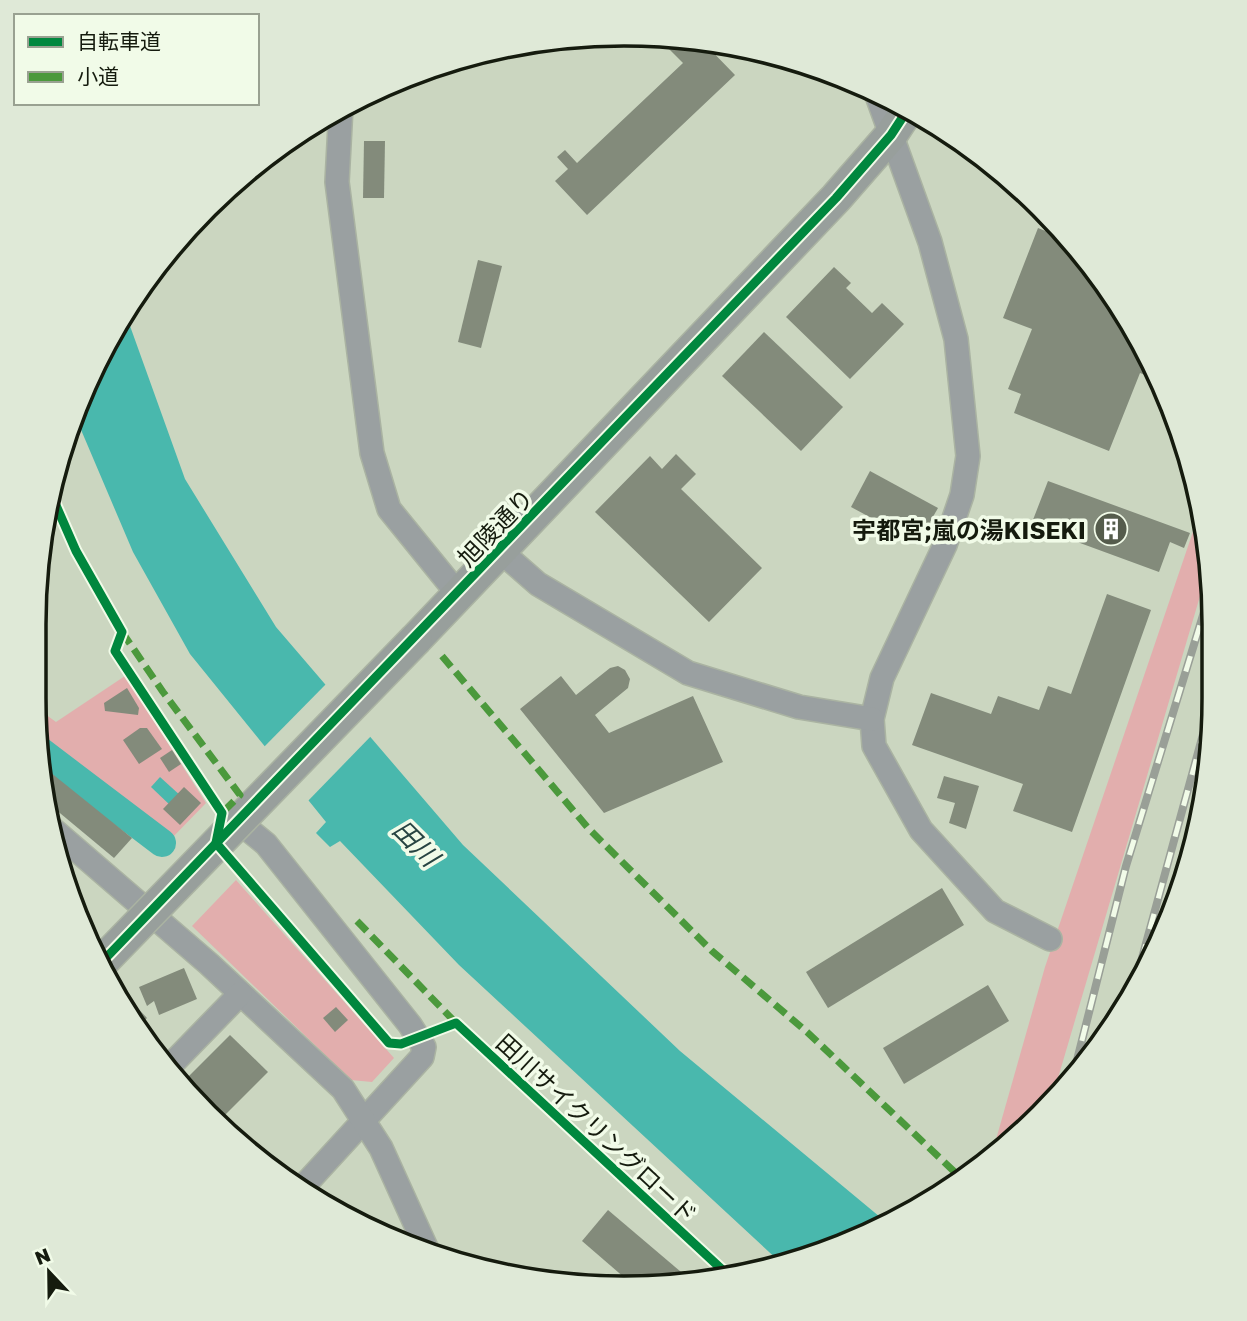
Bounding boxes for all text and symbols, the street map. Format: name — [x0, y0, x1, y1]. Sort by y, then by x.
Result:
legend — [14, 14, 259, 105]
text: 自転車道 — [77, 28, 161, 54]
text: 小道 — [77, 63, 119, 89]
street label: 旭陵通り — [451, 482, 539, 572]
building icon: 宇都宮;嵐の湯KISEKI — [1092, 510, 1130, 548]
place label: 宇都宮;嵐の湯KISEKI — [852, 515, 1086, 544]
water label: 田川 — [387, 814, 447, 874]
street label: 田川サイクリングロード — [491, 1028, 703, 1228]
north arrow — [14, 1237, 84, 1307]
text: N — [31, 1242, 53, 1269]

